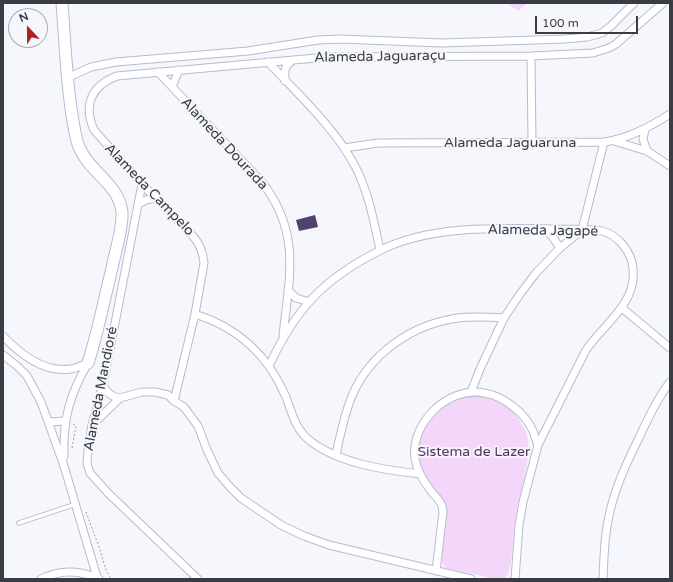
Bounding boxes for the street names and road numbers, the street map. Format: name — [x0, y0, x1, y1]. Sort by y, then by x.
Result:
street label: Alameda Jaguaraçu — [314, 47, 446, 67]
street label: Alameda Dourada — [177, 94, 271, 194]
street label: Alameda Jaguaruna — [444, 135, 576, 151]
street label: Alameda Campelo — [101, 140, 197, 240]
street label: Alameda Jagapé — [488, 222, 598, 240]
street label: Alameda Mandioré — [81, 325, 121, 453]

